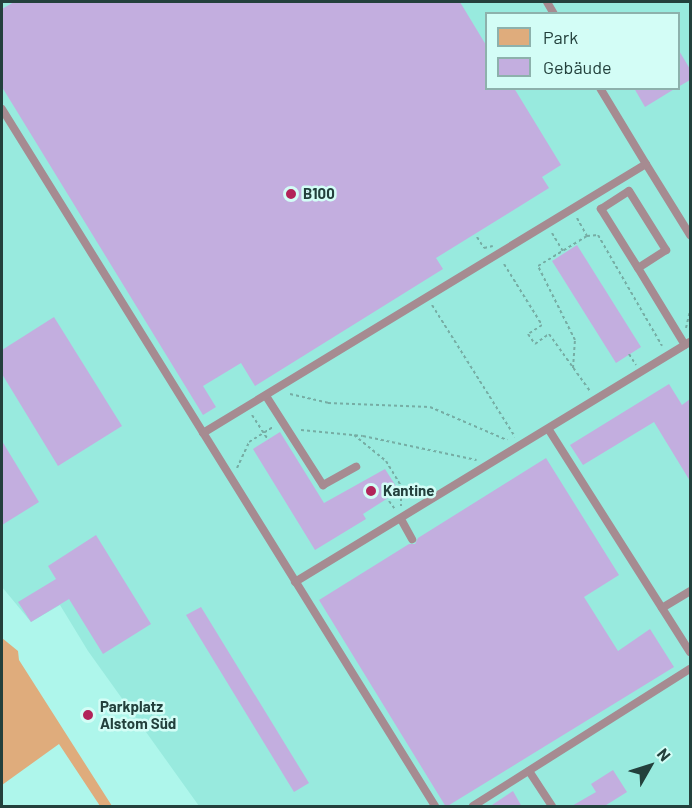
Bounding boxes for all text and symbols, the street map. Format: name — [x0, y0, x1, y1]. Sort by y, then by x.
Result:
legend — [485, 12, 680, 90]
text: Park — [543, 26, 578, 48]
text: Gebäude — [543, 56, 612, 78]
place label: B100 — [303, 185, 335, 203]
marker: B100 — [284, 187, 298, 201]
place label: Kantine — [383, 482, 434, 500]
marker: Kantine — [364, 484, 378, 498]
place label: Parkplatz Alstom Süd — [100, 697, 176, 732]
marker: Parkplatz Alstom Süd — [81, 708, 95, 722]
north arrow — [620, 736, 680, 796]
text: N — [654, 744, 675, 764]

